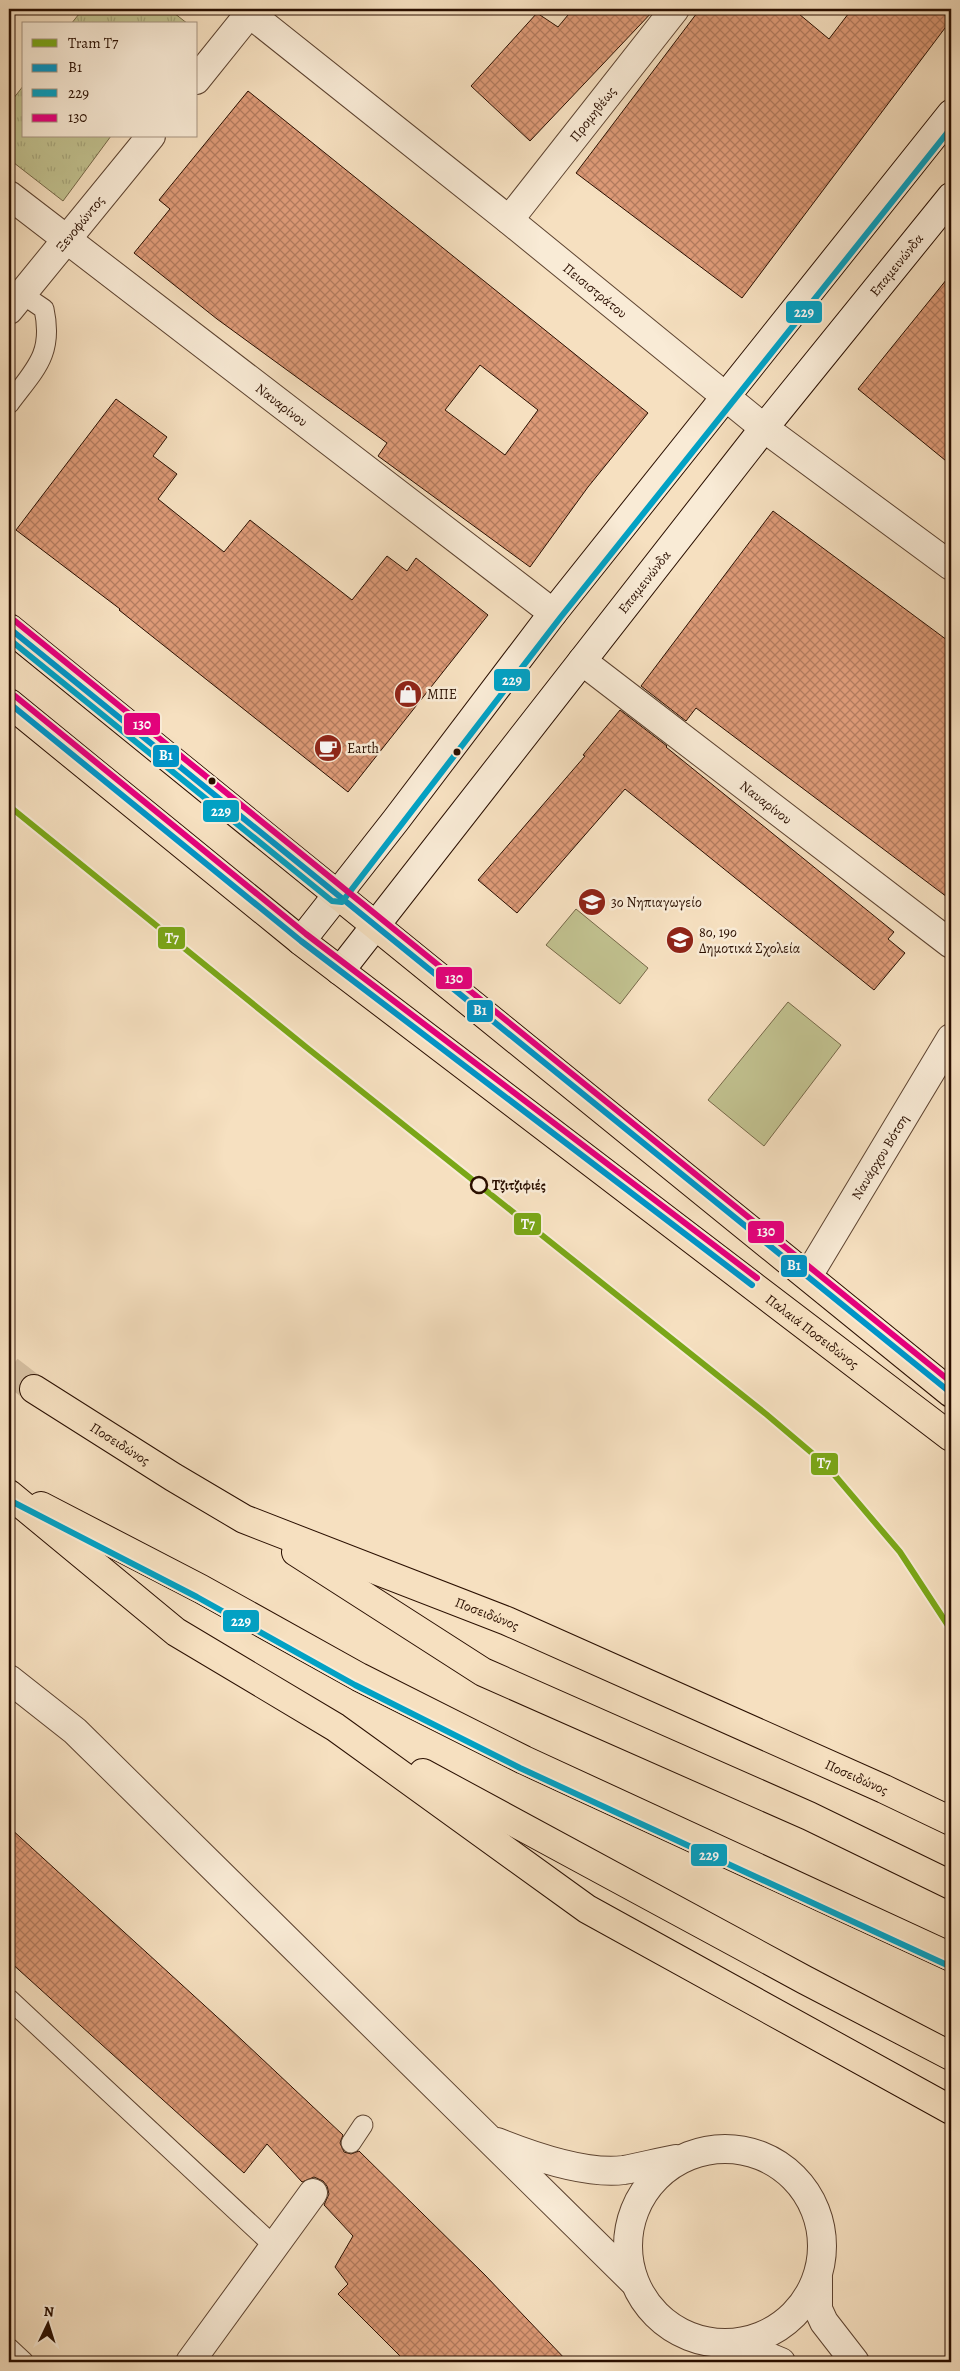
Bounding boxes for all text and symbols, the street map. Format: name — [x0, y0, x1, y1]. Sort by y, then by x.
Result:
legend — [22, 22, 198, 138]
text: Tram Τ7 — [68, 33, 119, 53]
text: Β1 — [68, 57, 82, 77]
street label: Προμηθέως — [565, 82, 620, 145]
text: 229 — [68, 83, 89, 103]
text: 130 — [68, 107, 87, 127]
street label: Ξενοφώντος — [51, 191, 109, 255]
street label: Επαμεινώνδα — [865, 229, 928, 300]
street label: Πεισιστράτου — [559, 258, 631, 322]
line badge: 229 — [785, 300, 823, 324]
text: 229 — [794, 303, 815, 322]
street label: Ναυαρίνου — [252, 378, 312, 431]
street label: Επαμεινώνδα — [613, 546, 675, 617]
line badge: 229 — [493, 668, 531, 692]
text: 229 — [502, 671, 523, 690]
shop icon: ΜΠΕ — [393, 679, 423, 709]
place label: ΜΠΕ — [427, 685, 457, 704]
line badge: 130 — [123, 712, 161, 736]
text: 130 — [133, 715, 151, 734]
cafe icon: Earth — [313, 733, 343, 763]
place label: Earth — [347, 739, 379, 758]
line badge: Β1 — [152, 744, 180, 768]
text: Β1 — [159, 746, 173, 765]
unlabelled marker — [452, 747, 462, 757]
unlabelled marker — [207, 776, 217, 786]
street label: Ναυαρίνου — [736, 776, 796, 828]
line badge: 229 — [202, 799, 240, 823]
text: 229 — [211, 802, 232, 821]
school or university icon: 3ο Νηπιαγωγείο — [577, 887, 607, 917]
place label: 3ο Νηπιαγωγείο — [611, 893, 702, 912]
place label: 8ο, 19ο Δημοτικά Σχολεία — [699, 923, 801, 958]
school or university icon: 8ο, 19ο Δημοτικά Σχολεία — [665, 925, 695, 955]
line badge: Τ7 — [157, 926, 186, 950]
text: Τ7 — [165, 929, 179, 948]
line badge: 130 — [435, 966, 473, 990]
text: 130 — [445, 969, 463, 988]
line badge: Β1 — [466, 999, 494, 1023]
text: Β1 — [473, 1001, 487, 1020]
street label: Ναυάρχου Βότση — [847, 1111, 913, 1203]
marker: Τζιτζιφιές — [470, 1176, 488, 1194]
place label: Τζιτζιφιές — [492, 1176, 546, 1195]
line badge: Τ7 — [513, 1212, 542, 1236]
text: Τ7 — [521, 1215, 535, 1234]
line badge: 130 — [747, 1220, 785, 1244]
text: 130 — [757, 1222, 775, 1241]
line badge: Β1 — [780, 1254, 808, 1278]
text: Β1 — [787, 1256, 801, 1275]
street label: Παλαιά Ποσειδώνος — [762, 1289, 863, 1373]
street label: Ποσειδώνος — [87, 1418, 154, 1470]
line badge: Τ7 — [810, 1452, 839, 1476]
text: Τ7 — [817, 1454, 831, 1473]
street label: Ποσειδώνος — [452, 1592, 522, 1635]
line badge: 229 — [222, 1609, 260, 1633]
text: 229 — [231, 1612, 252, 1631]
street label: Ποσειδώνος — [822, 1754, 892, 1799]
line badge: 229 — [690, 1843, 728, 1867]
text: 229 — [699, 1846, 720, 1865]
north arrow — [22, 2298, 72, 2348]
text: N — [43, 2302, 55, 2321]

